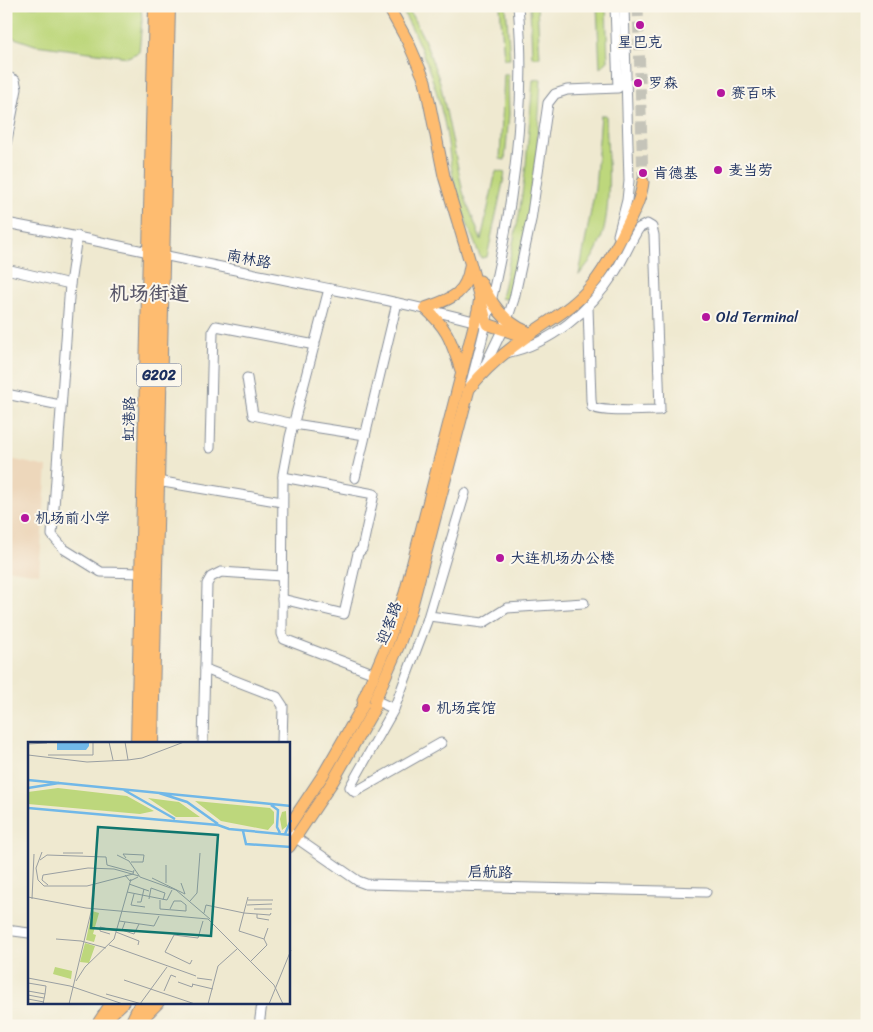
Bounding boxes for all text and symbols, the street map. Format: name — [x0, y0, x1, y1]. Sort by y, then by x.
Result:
marker: 星巴克 — [634, 19, 646, 31]
place label: 星巴克 — [617, 29, 663, 55]
place label: 罗森 — [648, 70, 678, 96]
marker: 罗森 — [632, 77, 644, 89]
place label: 赛百味 — [731, 80, 776, 106]
marker: 赛百味 — [715, 87, 727, 99]
place label: 麦当劳 — [728, 157, 773, 183]
place label: 肯德基 — [653, 160, 698, 186]
marker: 麦当劳 — [712, 164, 724, 176]
marker: 肯德基 — [637, 167, 649, 179]
street label: 南林路 — [224, 242, 274, 276]
district label: 机场街道 — [109, 276, 189, 311]
place label: Old Terminal — [716, 304, 799, 330]
marker: Old Terminal — [700, 311, 712, 323]
road number: G202 — [136, 364, 182, 386]
street label: 虹港路 — [116, 396, 142, 442]
place label: 机场前小学 — [35, 505, 110, 531]
marker: 机场前小学 — [19, 512, 31, 524]
place label: 大连机场办公楼 — [510, 545, 615, 571]
marker: 大连机场办公楼 — [494, 552, 506, 564]
street label: 迎客路 — [369, 597, 409, 649]
place label: 机场宾馆 — [436, 695, 496, 721]
marker: 机场宾馆 — [420, 702, 432, 714]
inset map — [28, 742, 290, 1004]
street label: 启航路 — [467, 859, 513, 885]

